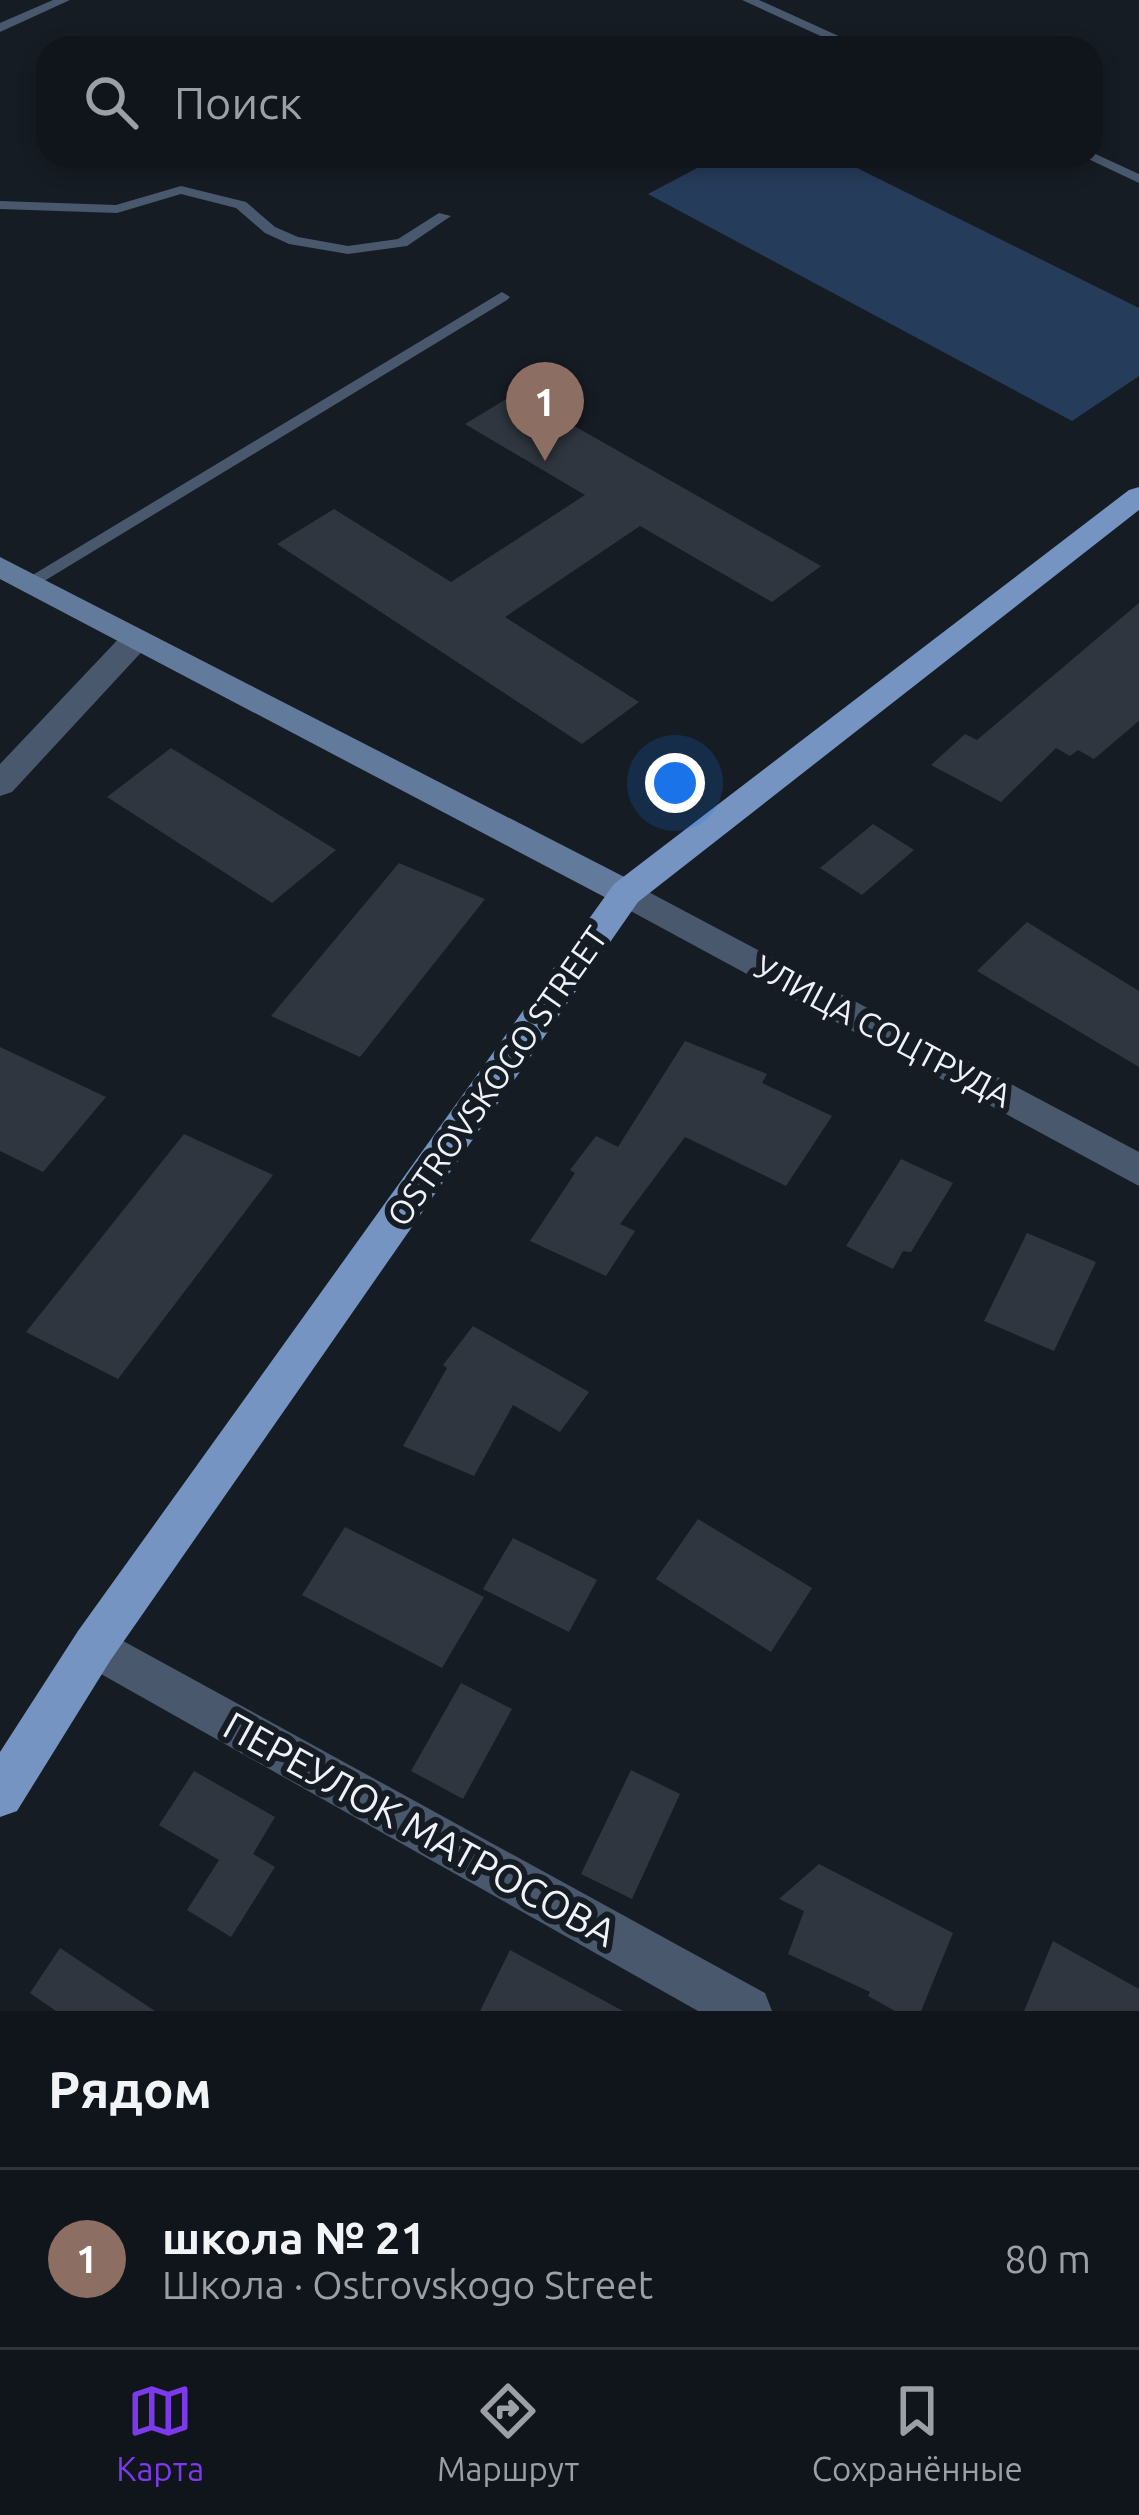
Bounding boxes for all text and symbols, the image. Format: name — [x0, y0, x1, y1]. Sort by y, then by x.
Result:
search box — [36, 36, 1103, 168]
icon: search — [78, 69, 144, 135]
text: Поиск — [174, 77, 302, 128]
pin: 1 — [506, 362, 584, 461]
your location — [645, 753, 705, 813]
street label: OSTROVSKOGO STREET — [379, 919, 614, 1232]
street label: УЛИЦА СОЦТРУДА — [749, 947, 1018, 1114]
street label: ПЕРЕУЛОК МАТРОСОВА — [217, 1703, 624, 1954]
text: Рядом — [48, 2060, 212, 2118]
text: школа № 21 — [162, 2212, 426, 2263]
text: 1 — [76, 2237, 98, 2280]
text: 80 m — [1004, 2237, 1091, 2280]
text: Школа · Ostrovskogo Street — [162, 2263, 653, 2306]
tab: Карта — [116, 2378, 204, 2487]
tab: Маршрут — [437, 2378, 579, 2487]
tab: Сохранённые — [812, 2378, 1023, 2487]

